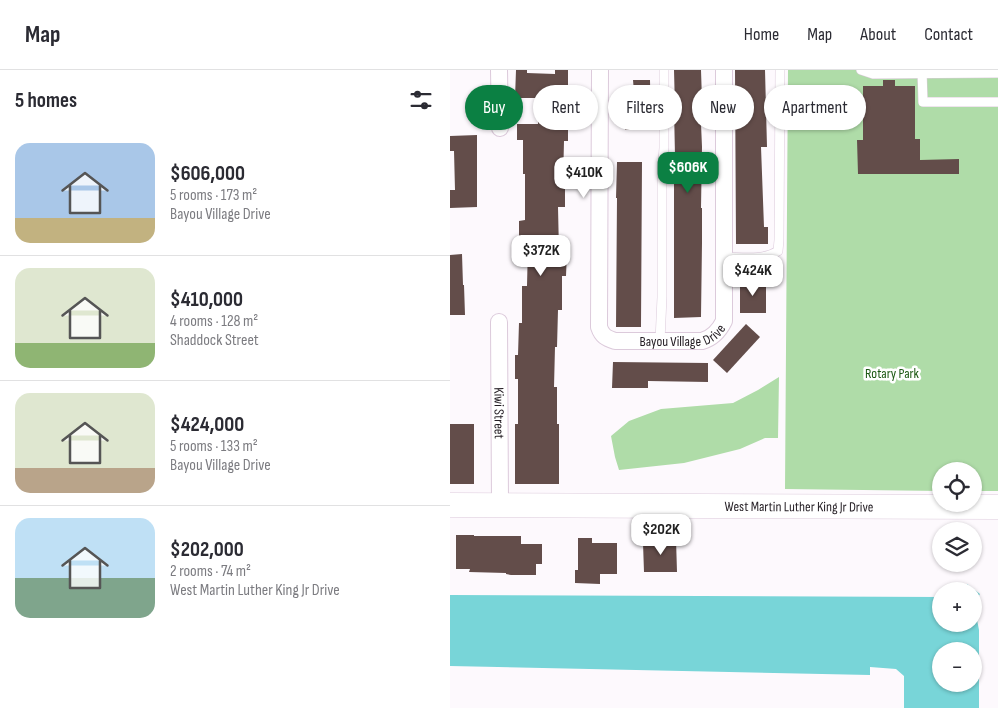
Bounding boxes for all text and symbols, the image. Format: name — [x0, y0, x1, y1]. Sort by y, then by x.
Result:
text: Map — [25, 20, 60, 49]
text: Home — [744, 24, 779, 45]
text: Map — [807, 24, 832, 45]
text: About — [860, 24, 896, 45]
text: Contact — [924, 24, 973, 45]
chip: Buy — [465, 85, 523, 130]
chip: Rent — [533, 85, 598, 130]
chip: Filters — [608, 85, 682, 130]
chip: New — [692, 85, 754, 130]
chip: Apartment — [764, 85, 866, 130]
icon: filters — [407, 86, 435, 114]
text: 5 homes — [15, 88, 77, 113]
pin: $606K — [653, 152, 723, 194]
pin: $410K — [549, 156, 619, 199]
text: $606K — [669, 158, 707, 177]
text: $606,000 — [170, 161, 245, 186]
icon: home — [55, 163, 115, 223]
text: $410K — [565, 163, 603, 182]
text: 5 rooms · 173 m² — [170, 186, 257, 205]
text: Bayou Village Drive — [170, 205, 271, 224]
pin: $372K — [506, 234, 576, 277]
text: $372K — [522, 241, 560, 260]
pin: $424K — [718, 254, 788, 297]
text: $424K — [734, 261, 772, 280]
text: $410,000 — [170, 287, 243, 312]
icon: home — [55, 288, 115, 348]
text: 4 rooms · 128 m² — [170, 312, 258, 331]
street label: Bayou Village Drive — [640, 321, 729, 350]
text: Shaddock Street — [170, 331, 259, 350]
park label: Rotary Park — [865, 365, 920, 382]
street label: Kiwi Street — [491, 387, 508, 439]
text: $424,000 — [170, 412, 244, 437]
icon: home — [55, 413, 115, 473]
text: 5 rooms · 133 m² — [170, 437, 258, 456]
text: Bayou Village Drive — [170, 456, 271, 475]
map controls — [932, 462, 982, 692]
button: locate — [932, 462, 982, 512]
street label: West Martin Luther King Jr Drive — [725, 498, 873, 515]
pin: $202K — [626, 514, 696, 556]
text: $202K — [642, 520, 680, 539]
button: layers — [932, 522, 982, 572]
text: $202,000 — [170, 537, 244, 562]
icon: home — [55, 538, 115, 598]
text: 2 rooms · 74 m² — [170, 562, 251, 581]
text: West Martin Luther King Jr Drive — [170, 581, 340, 600]
button: + — [932, 582, 982, 632]
button: − — [932, 642, 982, 692]

